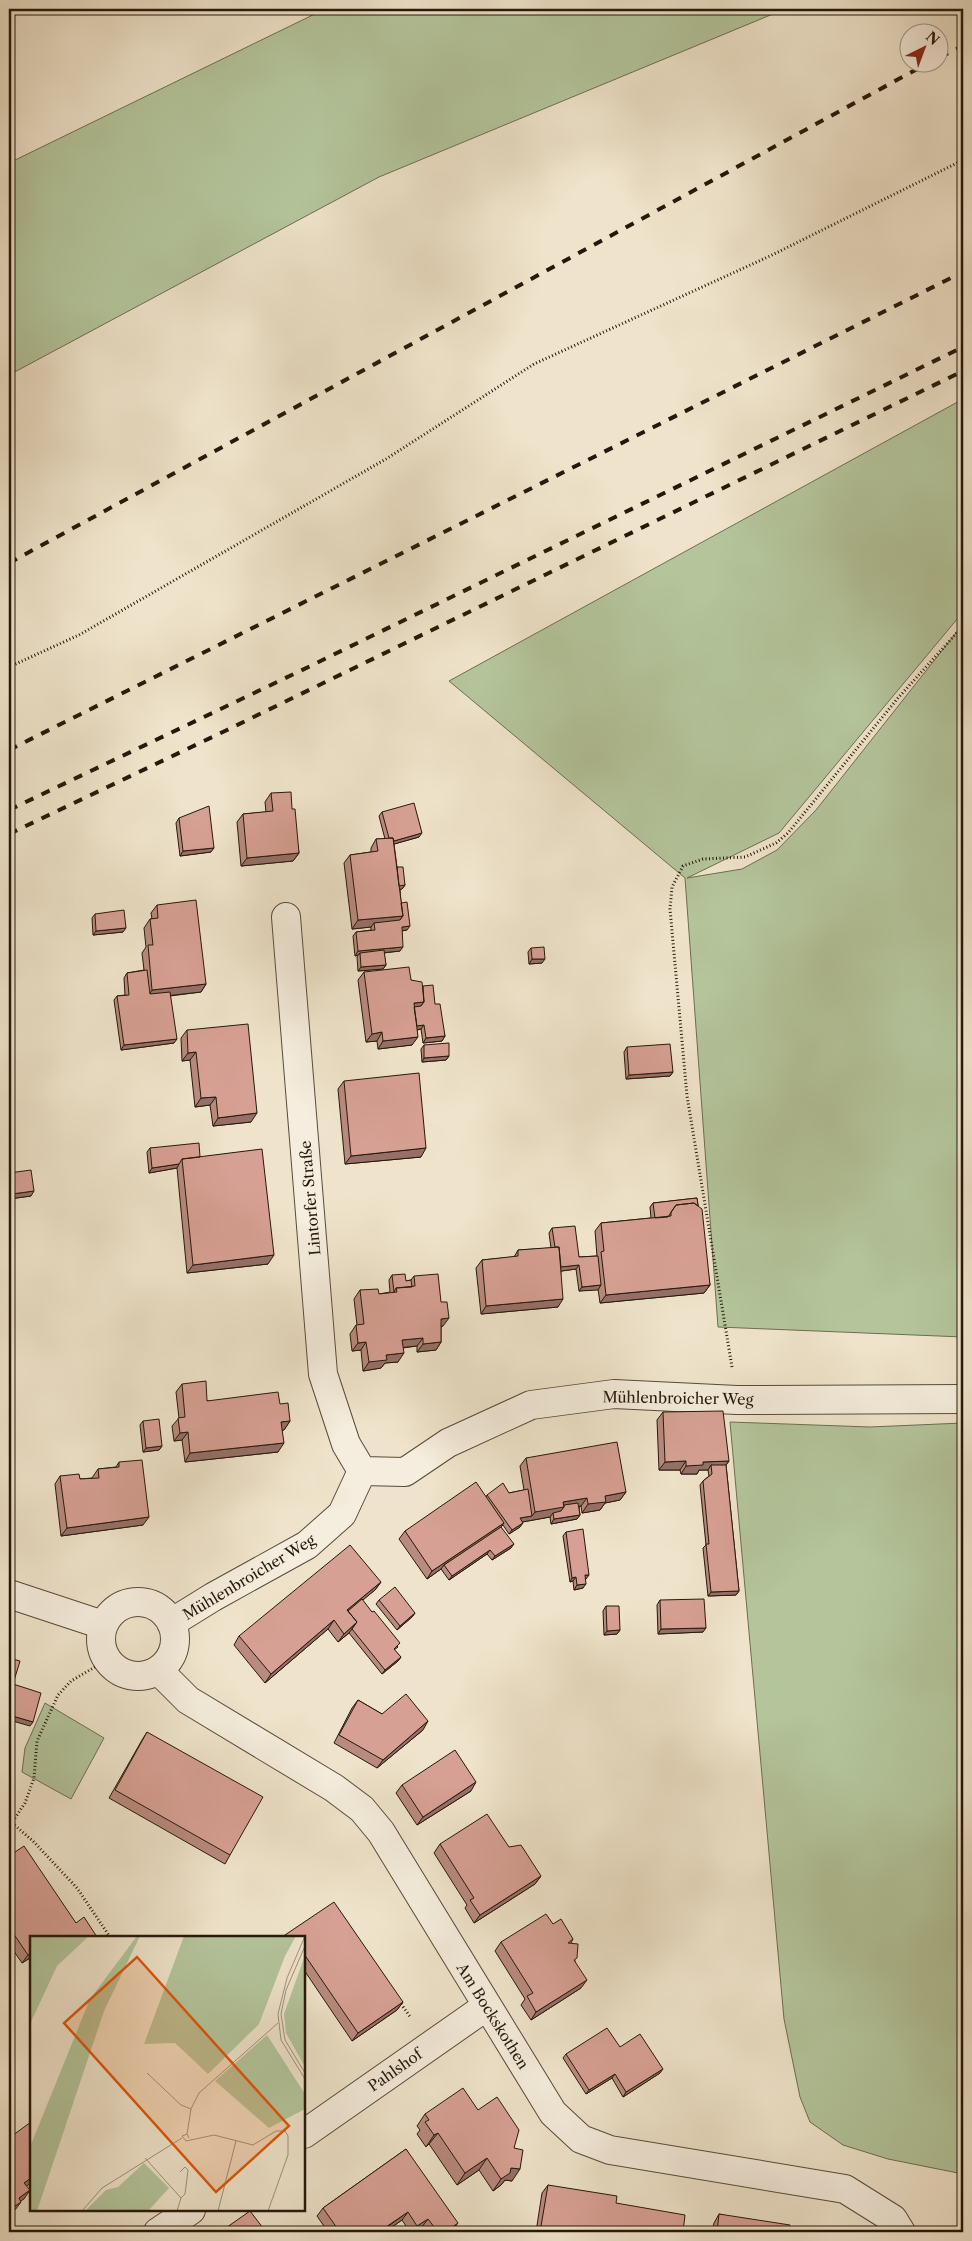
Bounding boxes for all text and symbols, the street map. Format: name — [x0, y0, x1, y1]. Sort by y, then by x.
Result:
north arrow — [900, 22, 950, 72]
text: N — [922, 28, 943, 49]
street label: Lintorfer Straße — [296, 1140, 324, 1256]
street label: Mühlenbroicher Weg — [602, 1387, 754, 1409]
street label: Mühlenbroicher Weg — [179, 1530, 319, 1624]
inset map — [30, 1936, 305, 2211]
street label: Am Bockskothen — [452, 1959, 534, 2073]
street label: Pahlshof — [364, 2044, 427, 2096]

